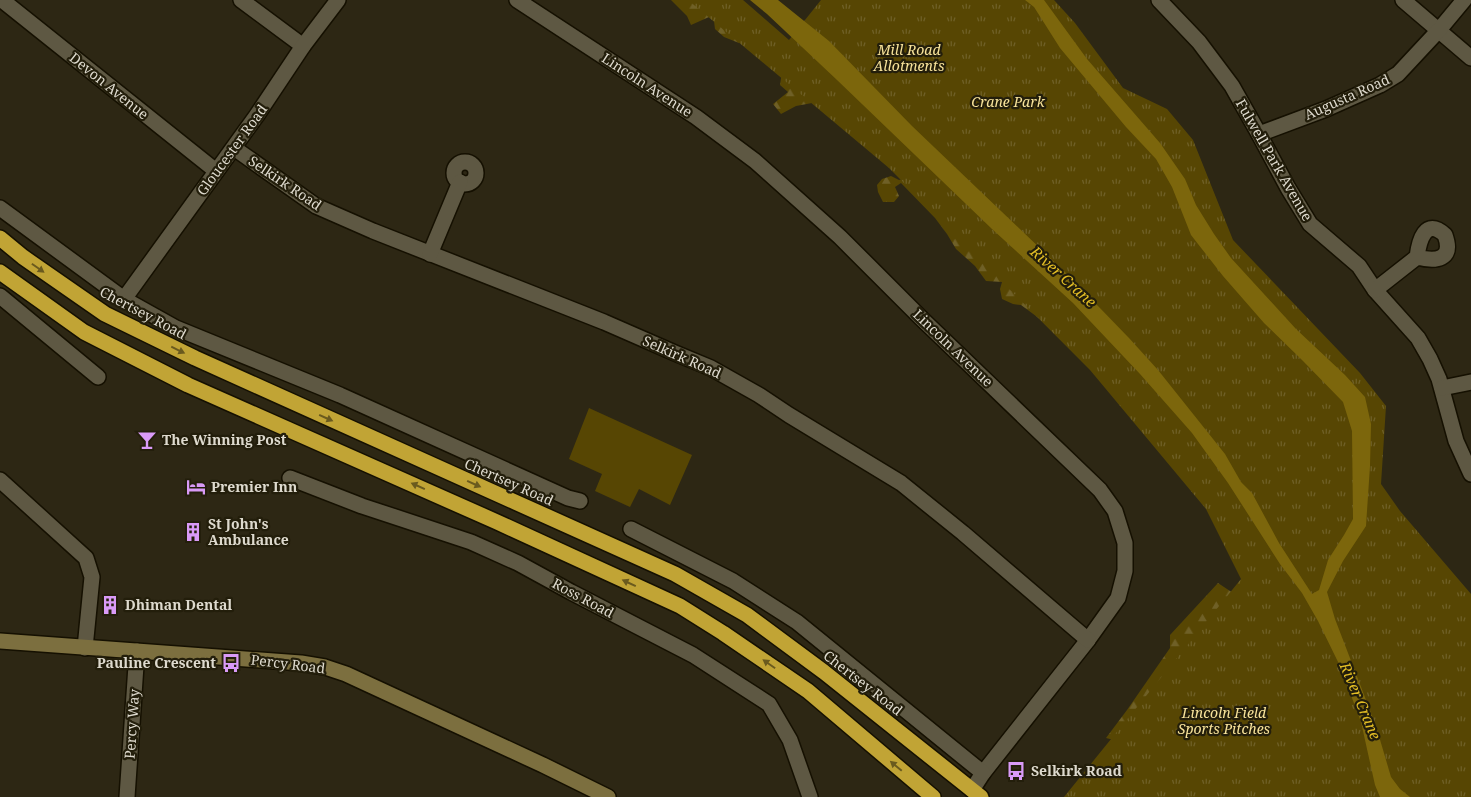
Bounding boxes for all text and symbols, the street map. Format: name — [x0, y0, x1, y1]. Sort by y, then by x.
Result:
park label: Mill Road Allotments — [872, 40, 945, 75]
street label: Devon Avenue — [66, 48, 153, 123]
street label: Lincoln Avenue — [598, 48, 696, 121]
street label: Augusta Road — [1301, 69, 1393, 124]
park label: Crane Park — [971, 92, 1046, 111]
street label: Fulwell Park Avenue — [1232, 95, 1317, 224]
street label: Gloucester Road — [192, 100, 271, 199]
street label: Selkirk Road — [245, 151, 326, 214]
water label: River Crane — [1026, 241, 1101, 312]
one-way arrow — [32, 263, 45, 273]
street label: Chertsey Road — [97, 282, 190, 344]
street label: Lincoln Avenue — [909, 305, 997, 391]
street label: Selkirk Road — [640, 331, 725, 383]
one-way arrow — [171, 346, 185, 354]
one-way arrow — [319, 414, 333, 422]
bar icon: The Winning Post — [136, 429, 158, 451]
place label: The Winning Post — [162, 430, 287, 449]
street label: Chertsey Road — [462, 453, 557, 510]
hotel icon: Premier Inn — [185, 476, 207, 498]
place label: Premier Inn — [211, 477, 297, 496]
one-way arrow — [467, 481, 481, 489]
one-way arrow — [411, 482, 425, 490]
place label: St John's Ambulance — [208, 514, 289, 549]
building icon: St John's Ambulance — [182, 521, 204, 543]
street label: Ross Road — [549, 573, 618, 622]
one-way arrow — [622, 578, 636, 586]
building icon: Dhiman Dental — [99, 594, 121, 616]
place label: Dhiman Dental — [125, 595, 232, 614]
street label: Chertsey Road — [820, 646, 907, 720]
street label: Percy Road — [250, 650, 327, 678]
bus stop icon: Pauline Crescent — [220, 652, 242, 674]
place label: Pauline Crescent — [97, 653, 216, 672]
water label: River Crane — [1335, 658, 1386, 743]
one-way arrow — [762, 660, 776, 669]
street label: Percy Way — [120, 688, 143, 760]
park label: Lincoln Field Sports Pitches — [1178, 703, 1271, 738]
one-way arrow — [890, 760, 903, 771]
bus stop icon: Selkirk Road — [1005, 760, 1027, 782]
place label: Selkirk Road — [1031, 761, 1122, 780]

